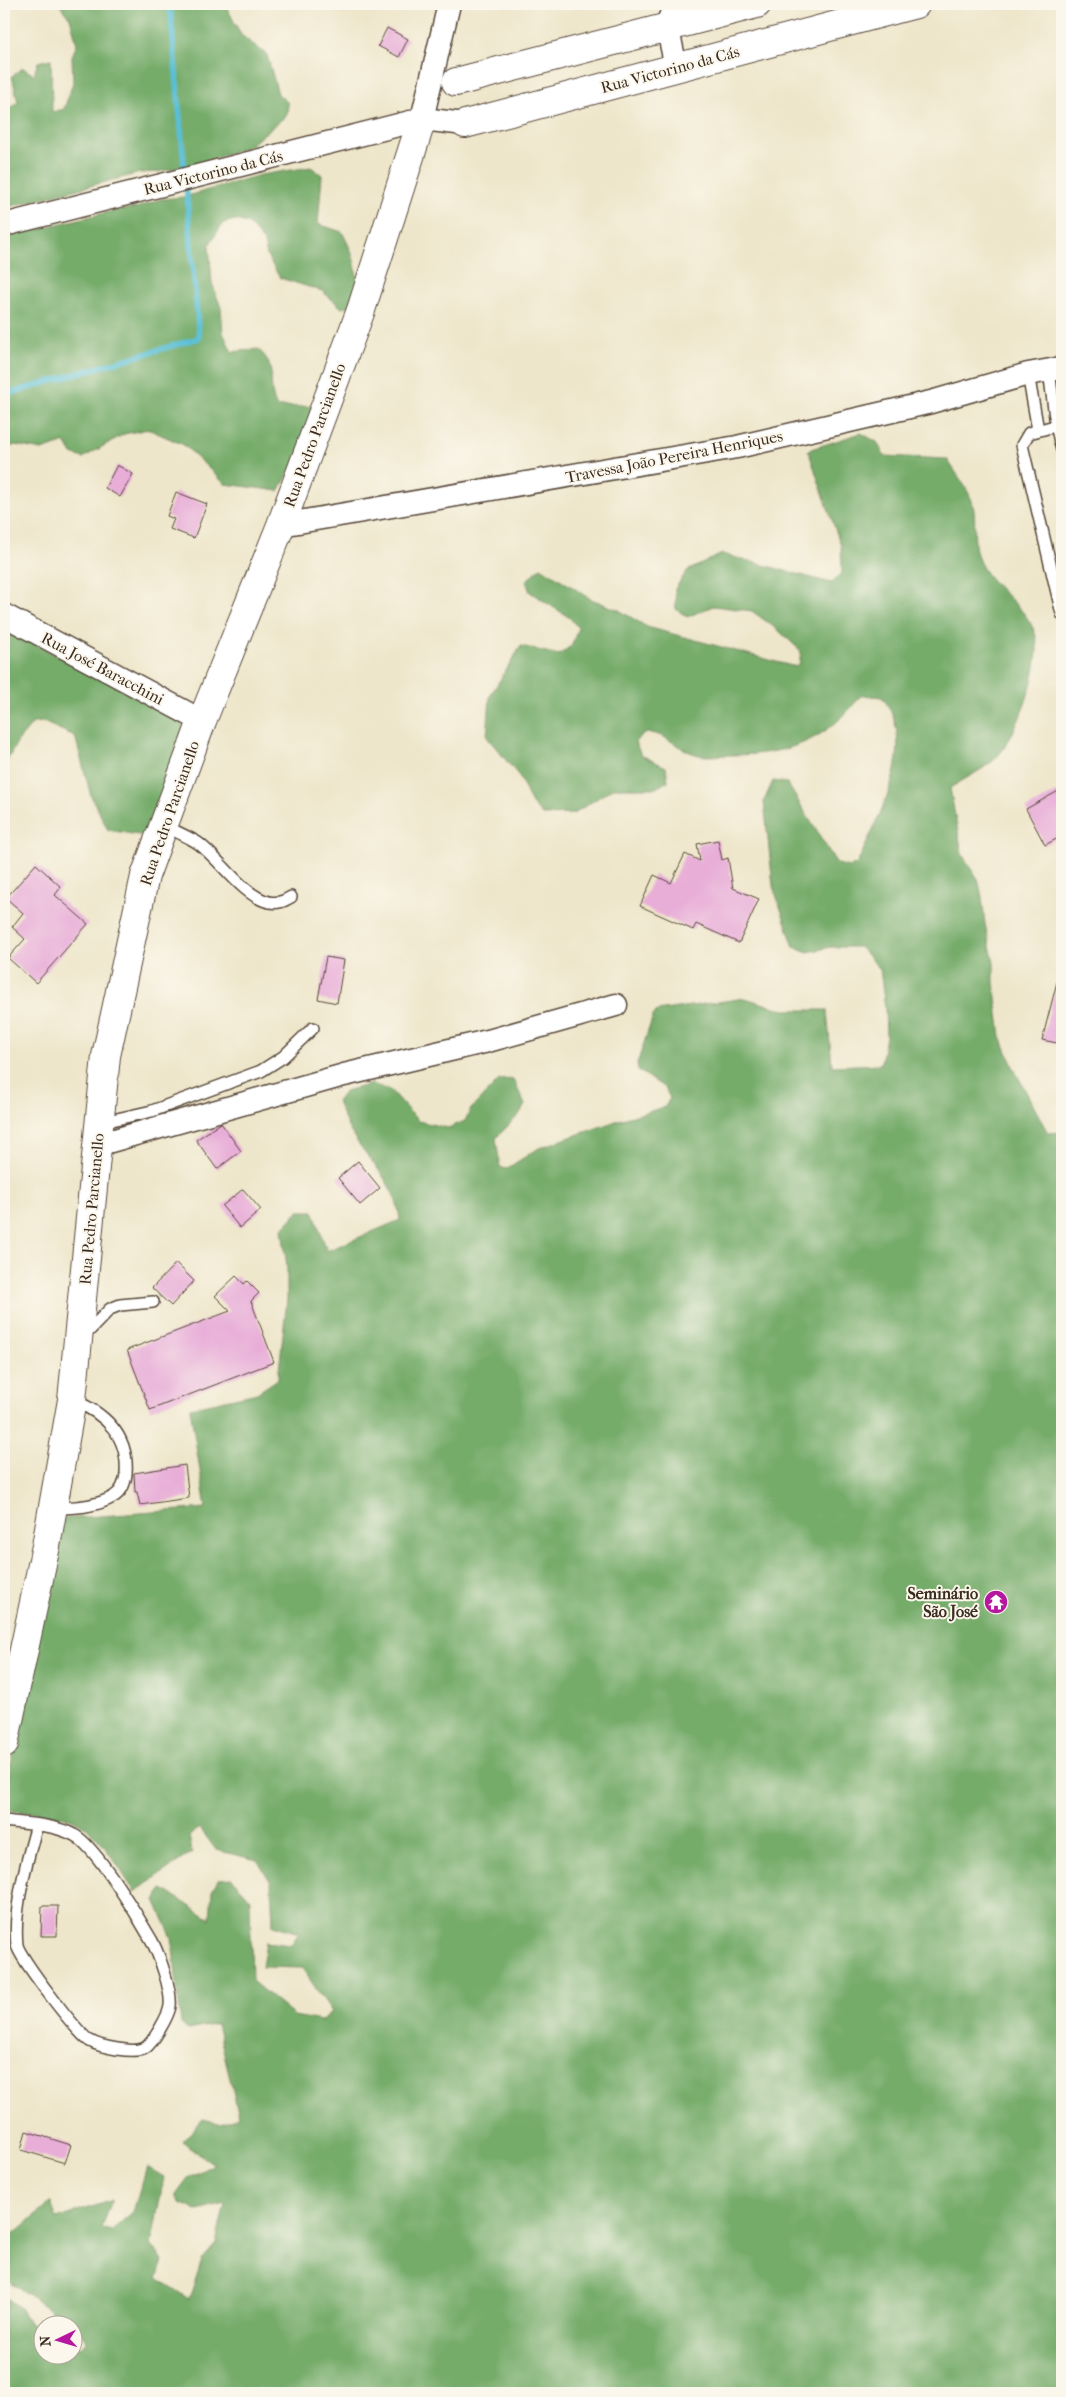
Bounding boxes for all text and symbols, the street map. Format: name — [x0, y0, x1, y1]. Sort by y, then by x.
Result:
street label: Rua Victorino da Cás — [599, 42, 742, 97]
street label: Rua Victorino da Cás — [141, 146, 285, 199]
street label: Rua Pedro Parcianello — [280, 360, 349, 510]
street label: Travessa João Pereira Henriques — [564, 426, 784, 487]
street label: Rua José Baracchini — [38, 628, 168, 709]
street label: Rua Pedro Parcianello — [136, 738, 203, 888]
street label: Rua Pedro Parcianello — [75, 1132, 108, 1286]
place label: Seminário São José — [908, 1584, 978, 1622]
temple icon: Seminário São José — [983, 1589, 1009, 1615]
north arrow — [32, 2314, 82, 2364]
text: N — [37, 2335, 54, 2347]

